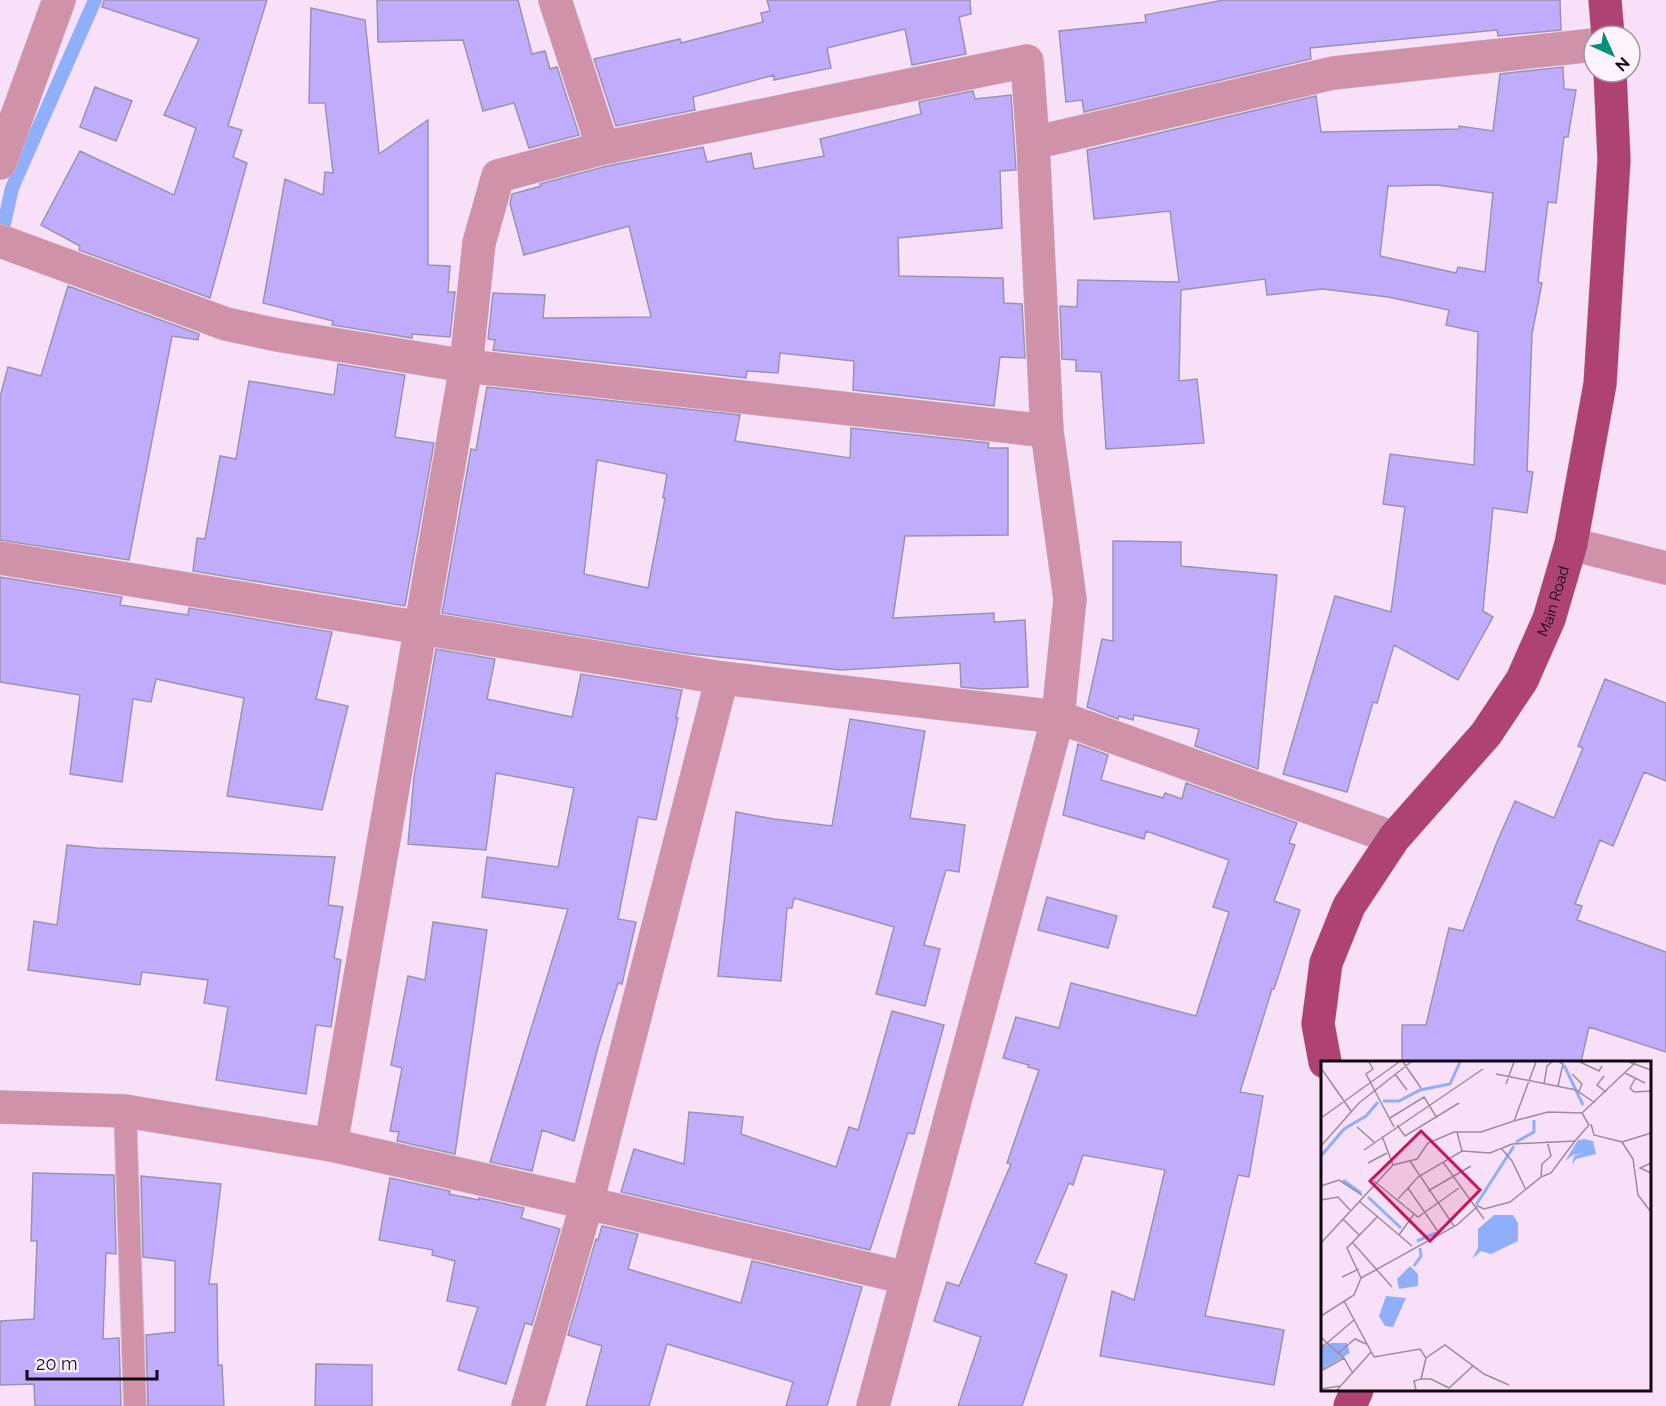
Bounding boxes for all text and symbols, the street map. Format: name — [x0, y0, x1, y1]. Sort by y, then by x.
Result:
north arrow — [1582, 24, 1642, 84]
text: N — [1611, 53, 1633, 75]
street label: Main Road — [1533, 564, 1573, 639]
inset map — [1321, 1061, 1651, 1391]
scale bar — [27, 1343, 158, 1381]
text: 20 m — [36, 1353, 78, 1374]

